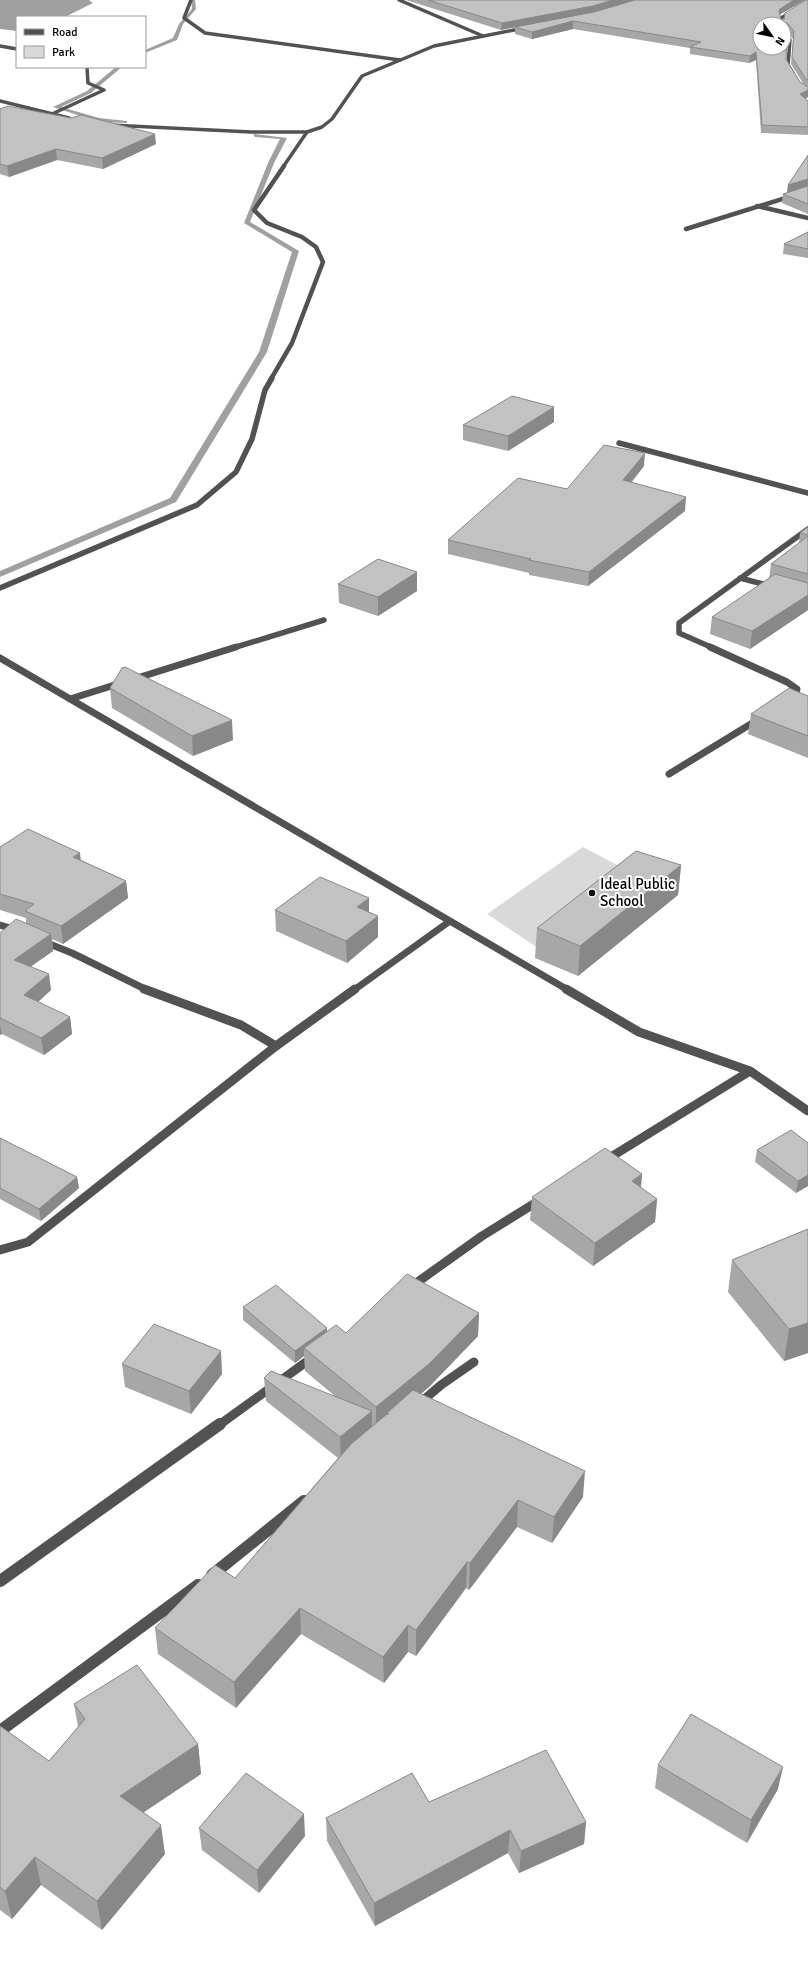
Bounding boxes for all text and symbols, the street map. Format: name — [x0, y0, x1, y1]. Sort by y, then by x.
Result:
legend — [16, 16, 146, 68]
north arrow — [752, 16, 792, 56]
text: Road — [52, 25, 78, 40]
text: N — [772, 34, 788, 48]
text: Park — [52, 45, 75, 60]
place label: Ideal Public School — [600, 875, 675, 910]
marker: Ideal Public School — [587, 888, 597, 898]

